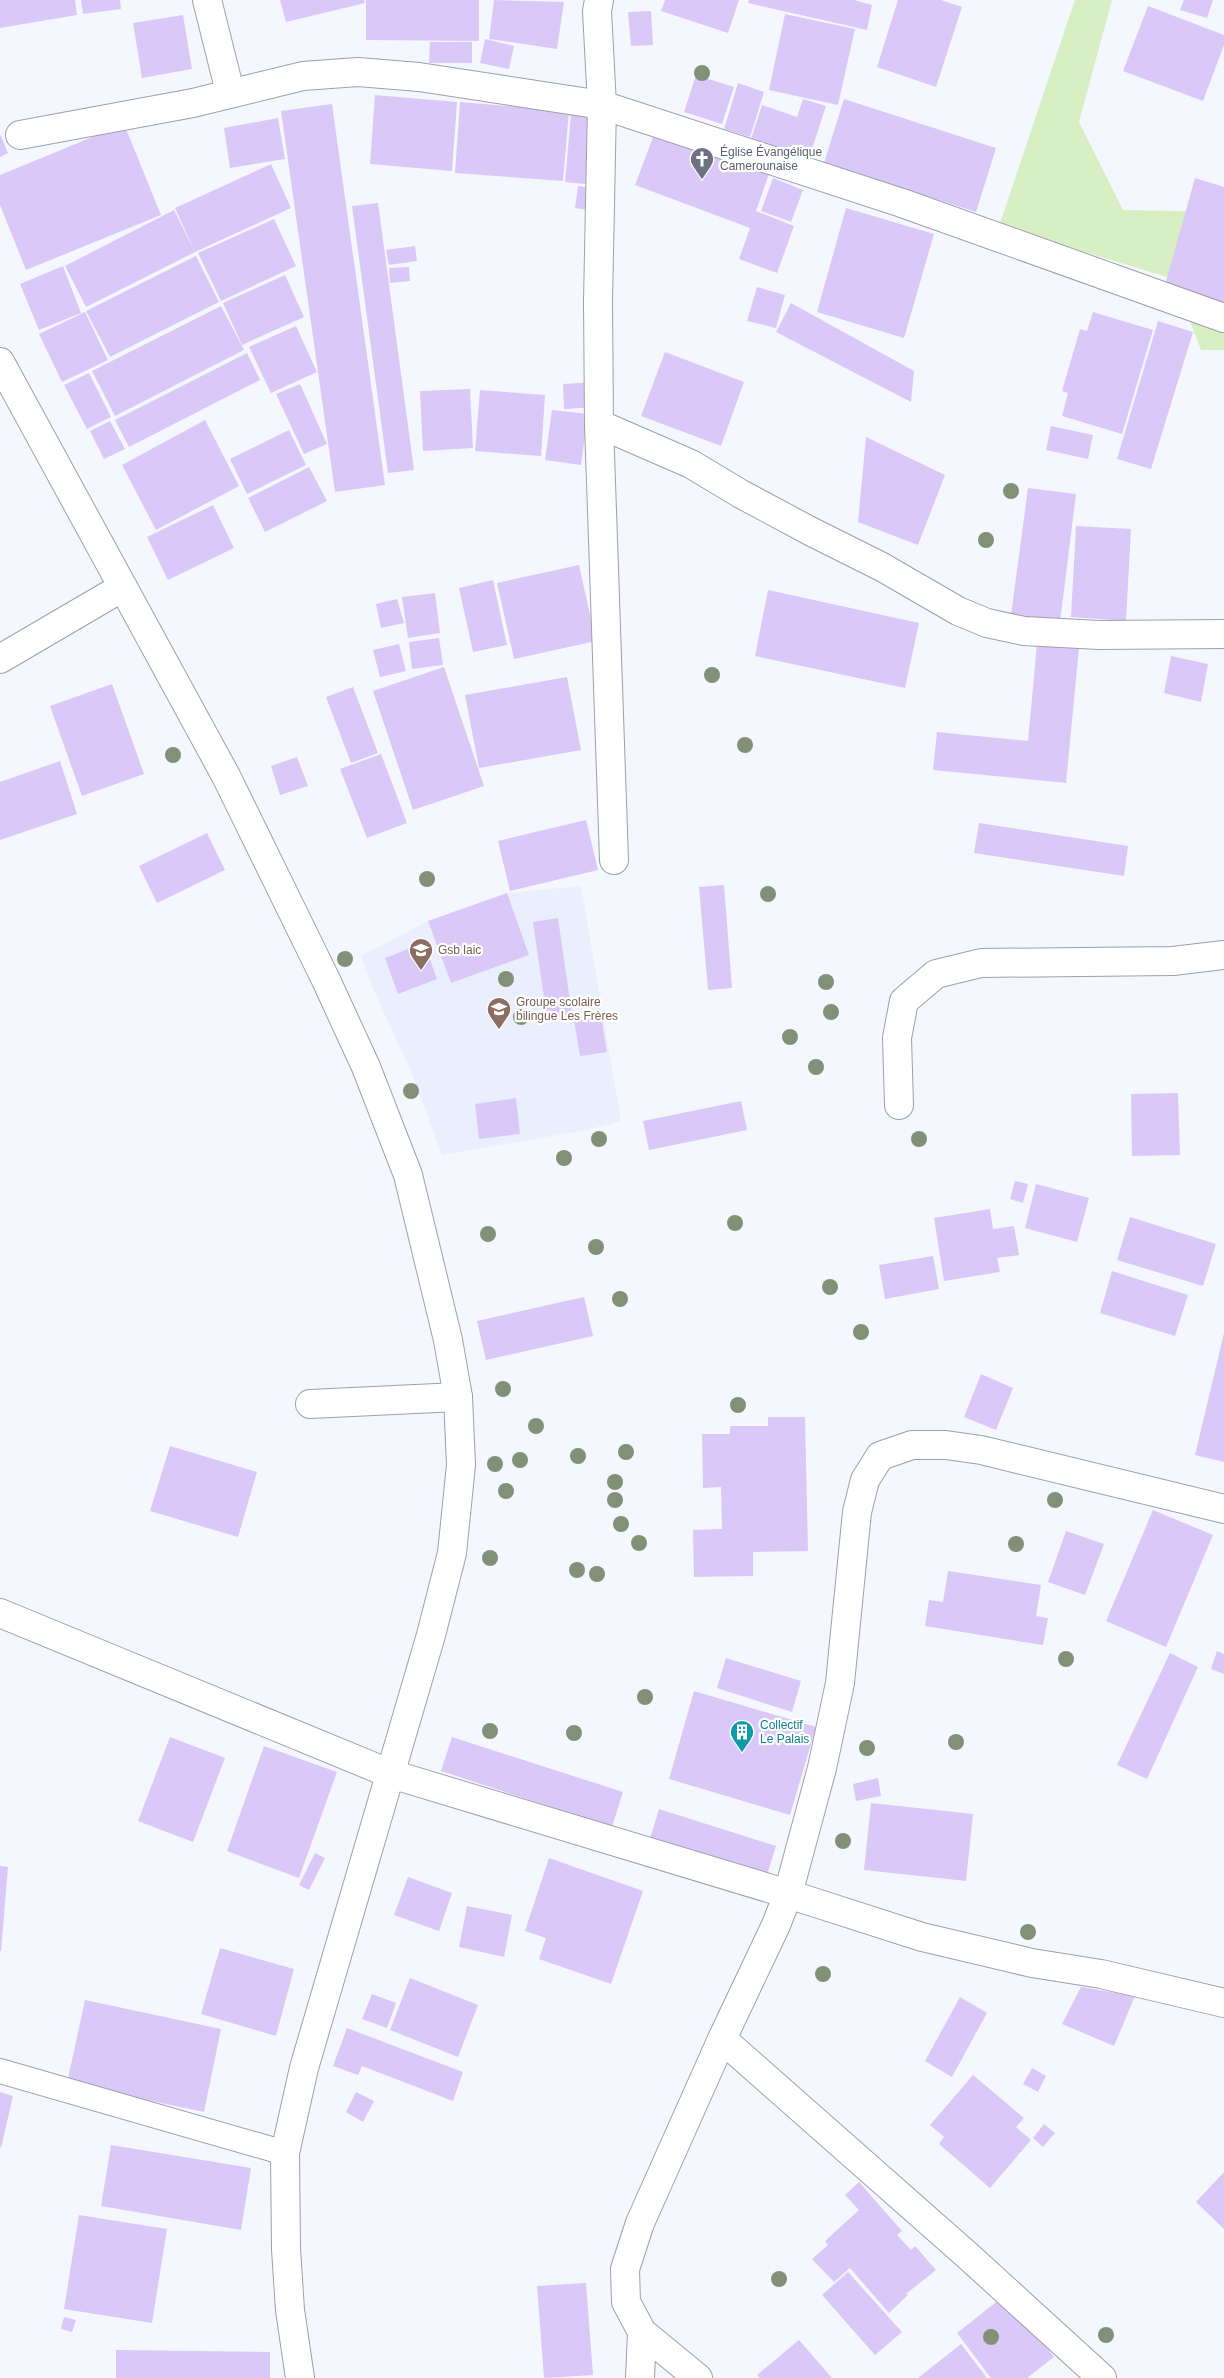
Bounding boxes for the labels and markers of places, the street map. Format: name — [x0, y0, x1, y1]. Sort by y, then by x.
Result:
place label: Église Évangélique Camerounaise — [720, 144, 822, 173]
church icon: Église Évangélique Camerounaise — [689, 146, 715, 180]
school or university icon: Gsb laic — [408, 937, 434, 971]
place label: Gsb laic — [438, 943, 481, 957]
place label: Groupe scolaire bilingue Les Frères — [516, 995, 618, 1023]
school or university icon: Groupe scolaire bilingue Les Frères — [486, 996, 512, 1030]
place label: Collectif Le Palais — [760, 1718, 809, 1746]
building icon: Collectif Le Palais — [729, 1719, 755, 1753]

